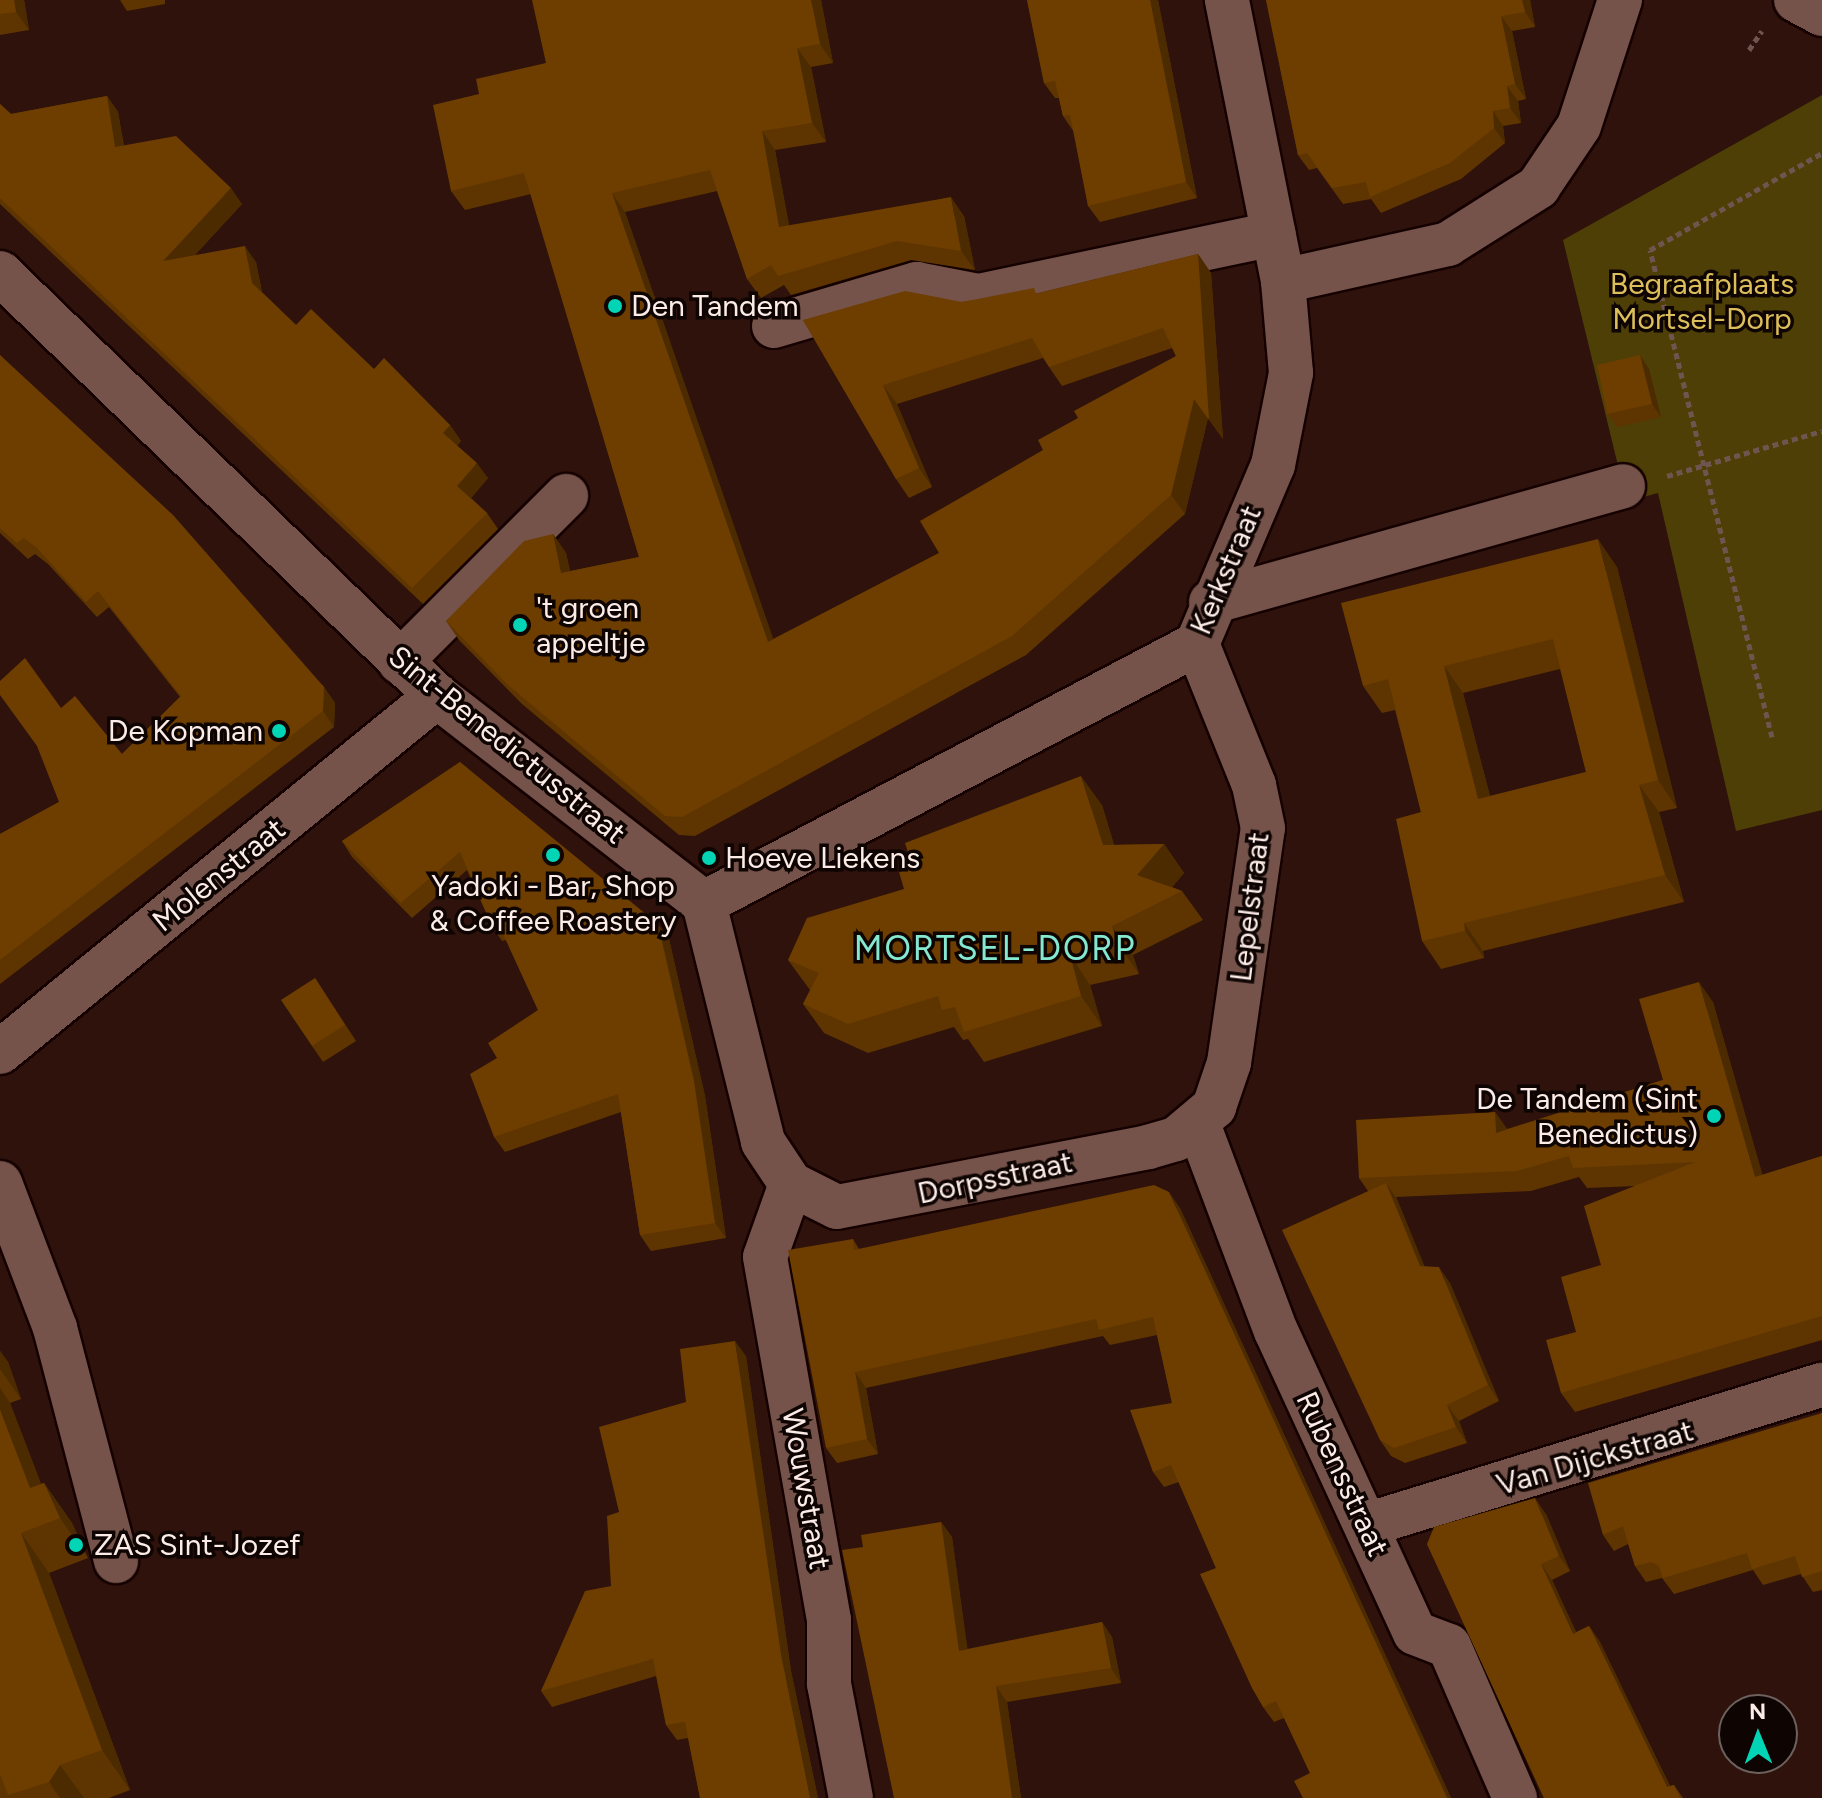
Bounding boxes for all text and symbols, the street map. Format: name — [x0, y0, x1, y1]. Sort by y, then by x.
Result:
park label: Begraafplaats Mortsel-Dorp — [1610, 266, 1794, 336]
place label: Den Tandem — [631, 288, 798, 324]
marker: Den Tandem — [606, 297, 624, 315]
street label: Kerkstraat — [1183, 500, 1269, 640]
place label: 't groen appeltje — [536, 590, 646, 660]
marker: 't groen appeltje — [511, 616, 529, 634]
street label: Sint-Benedictusstraat — [381, 638, 633, 852]
place label: De Kopman — [108, 713, 263, 749]
marker: De Kopman — [270, 722, 288, 740]
street label: Molenstraat — [146, 811, 292, 939]
street label: Lepelstraat — [1223, 830, 1277, 984]
place label: Hoeve Liekens — [725, 840, 920, 876]
marker: Yadoki - Bar, Shop & Coffee Roastery — [544, 846, 562, 864]
marker: Hoeve Liekens — [700, 849, 718, 867]
place label: Yadoki - Bar, Shop & Coffee Roastery — [430, 868, 676, 938]
district label: MORTSEL-DORP — [854, 929, 1136, 969]
place label: De Tandem (Sint Benedictus) — [1476, 1081, 1698, 1152]
marker: De Tandem (Sint Benedictus) — [1705, 1107, 1723, 1125]
street label: Dorpsstraat — [914, 1144, 1076, 1212]
street label: Rubensstraat — [1288, 1386, 1396, 1562]
street label: Wouwstraat — [774, 1406, 838, 1572]
street label: Van Dijckstraat — [1493, 1413, 1697, 1503]
place label: ZAS Sint-Jozef — [94, 1527, 300, 1563]
marker: ZAS Sint-Jozef — [65, 1534, 87, 1556]
north arrow — [1718, 1694, 1798, 1774]
text: N — [1749, 1698, 1766, 1725]

